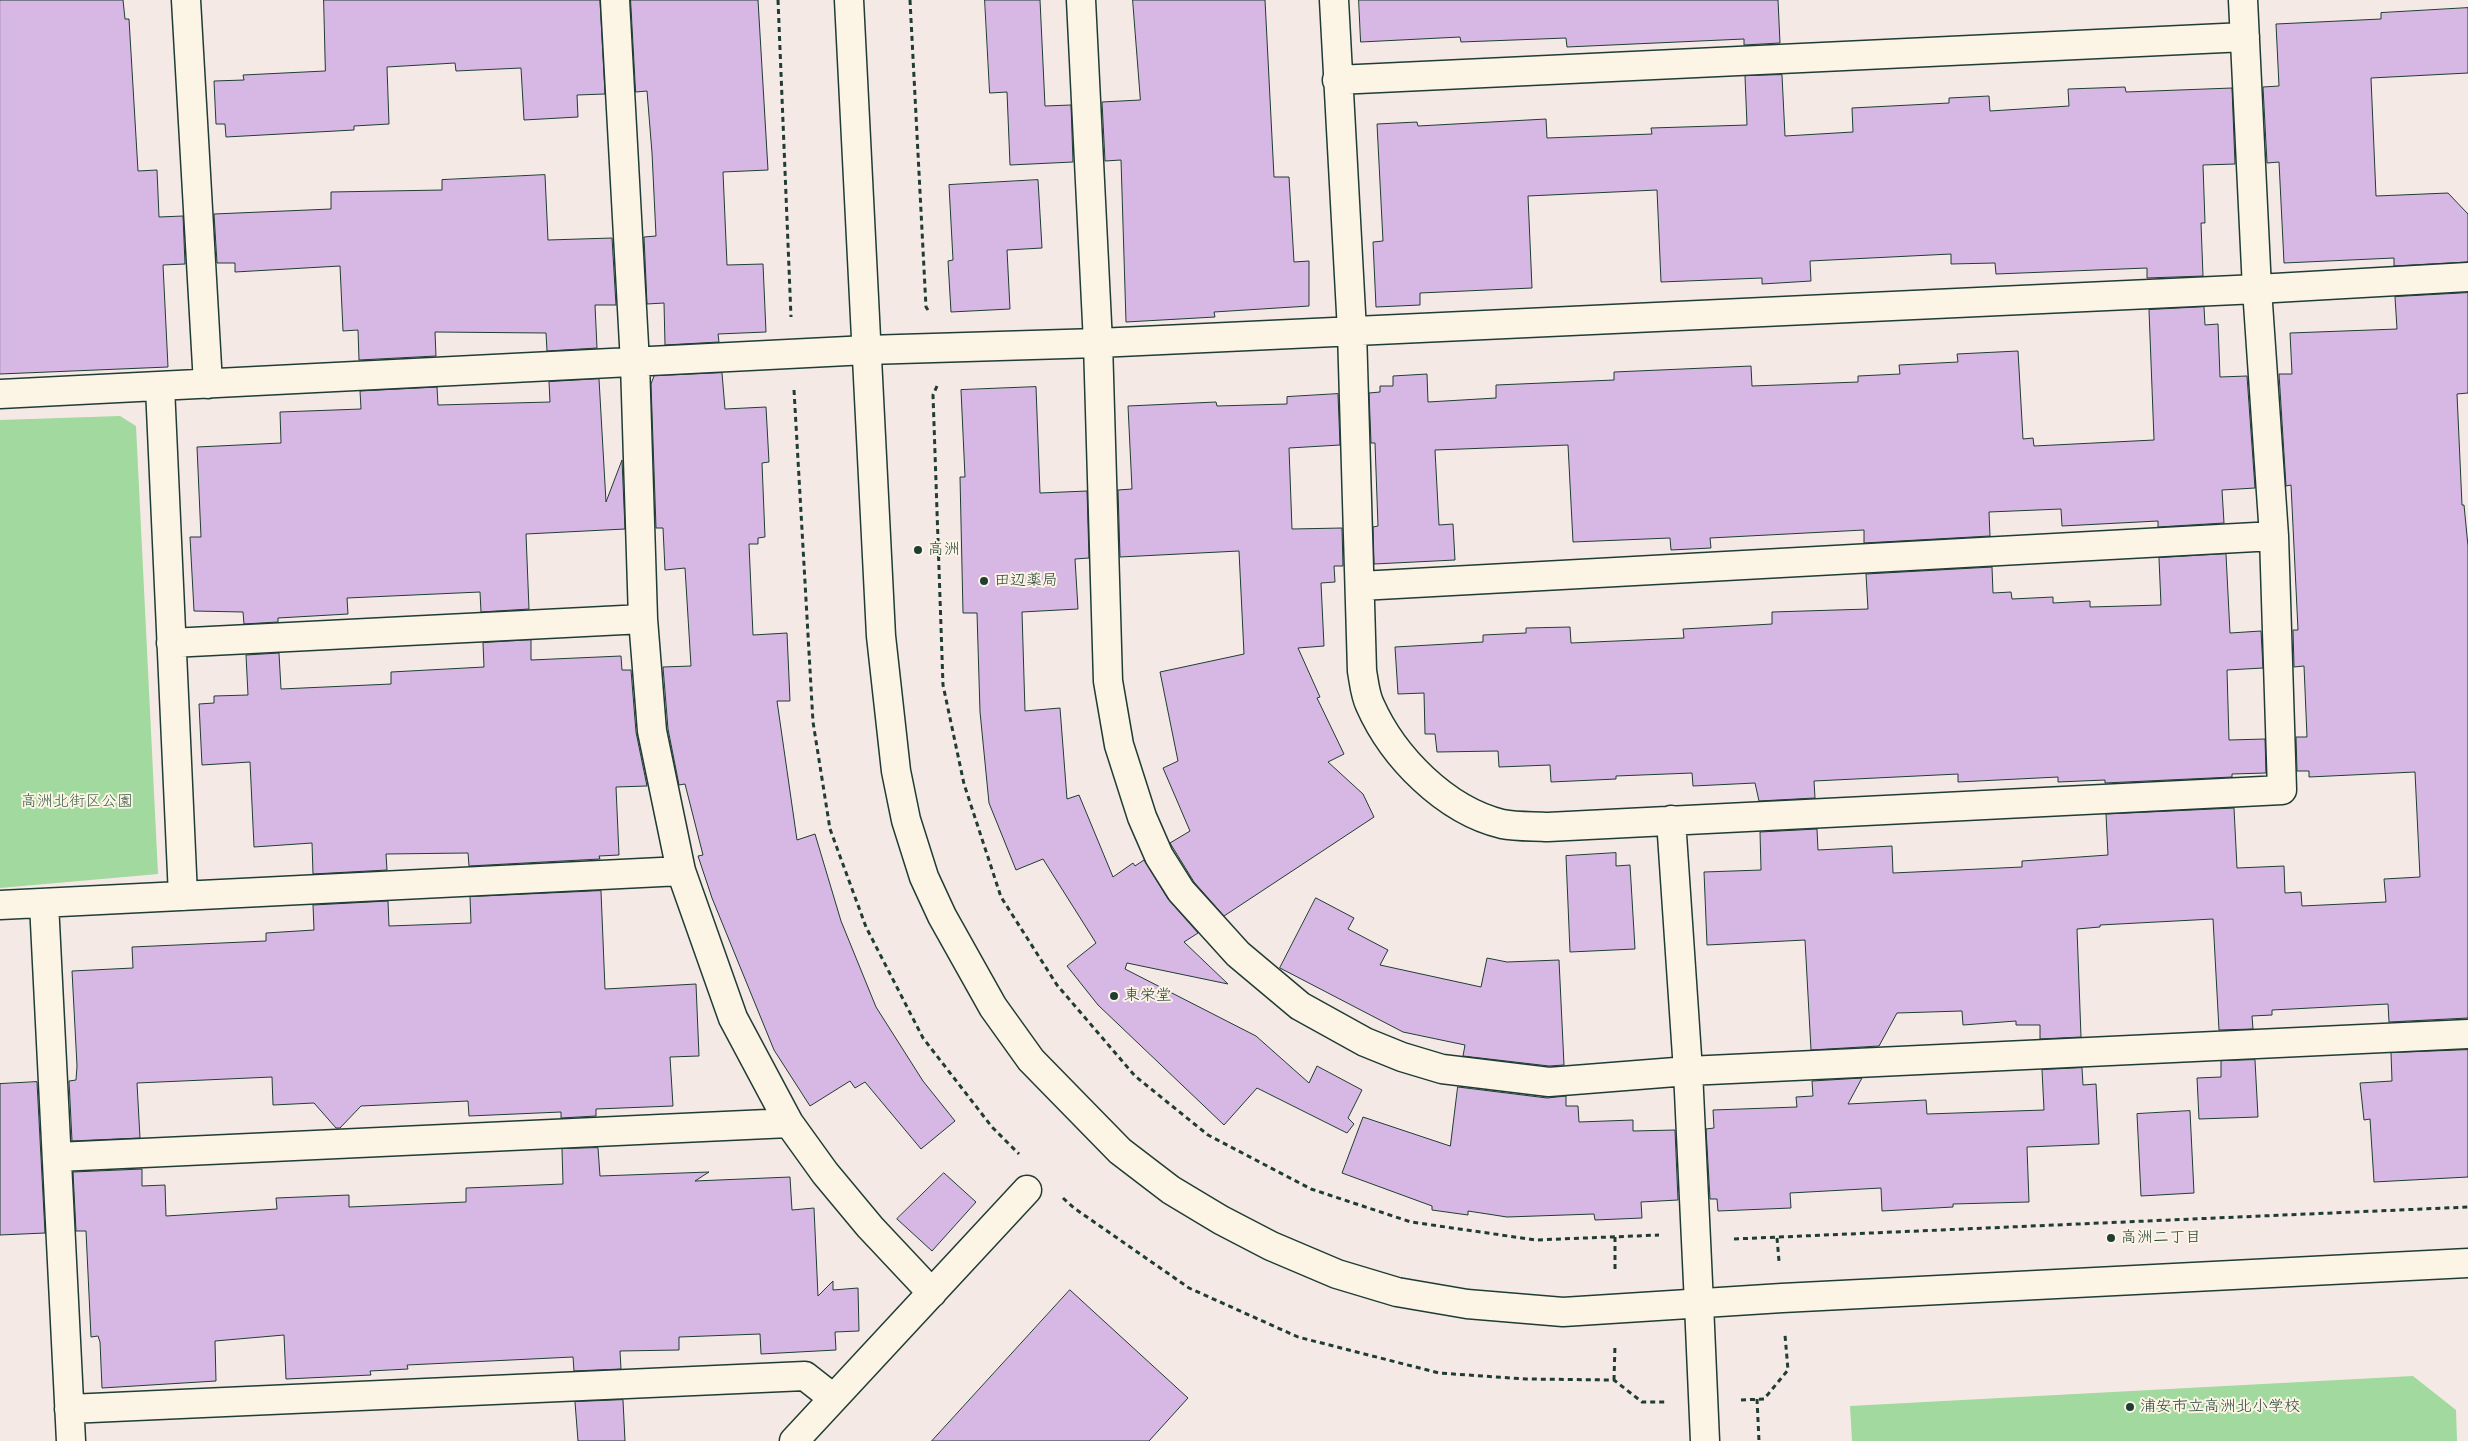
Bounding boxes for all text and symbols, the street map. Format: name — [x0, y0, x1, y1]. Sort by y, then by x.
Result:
place label: 高洲 — [928, 540, 960, 560]
marker: 高洲 — [912, 544, 924, 556]
place label: 田辺薬局 — [994, 571, 1058, 591]
marker: 田辺薬局 — [978, 575, 990, 587]
park label: 高洲北街区公園 — [21, 792, 133, 812]
place label: 東栄堂 — [1124, 986, 1172, 1006]
marker: 東栄堂 — [1108, 990, 1120, 1002]
place label: 高洲二丁目 — [2121, 1228, 2201, 1248]
marker: 高洲二丁目 — [2105, 1232, 2117, 1244]
place label: 浦安市立高洲北小学校 — [2140, 1397, 2300, 1417]
marker: 浦安市立高洲北小学校 — [2124, 1401, 2136, 1413]

